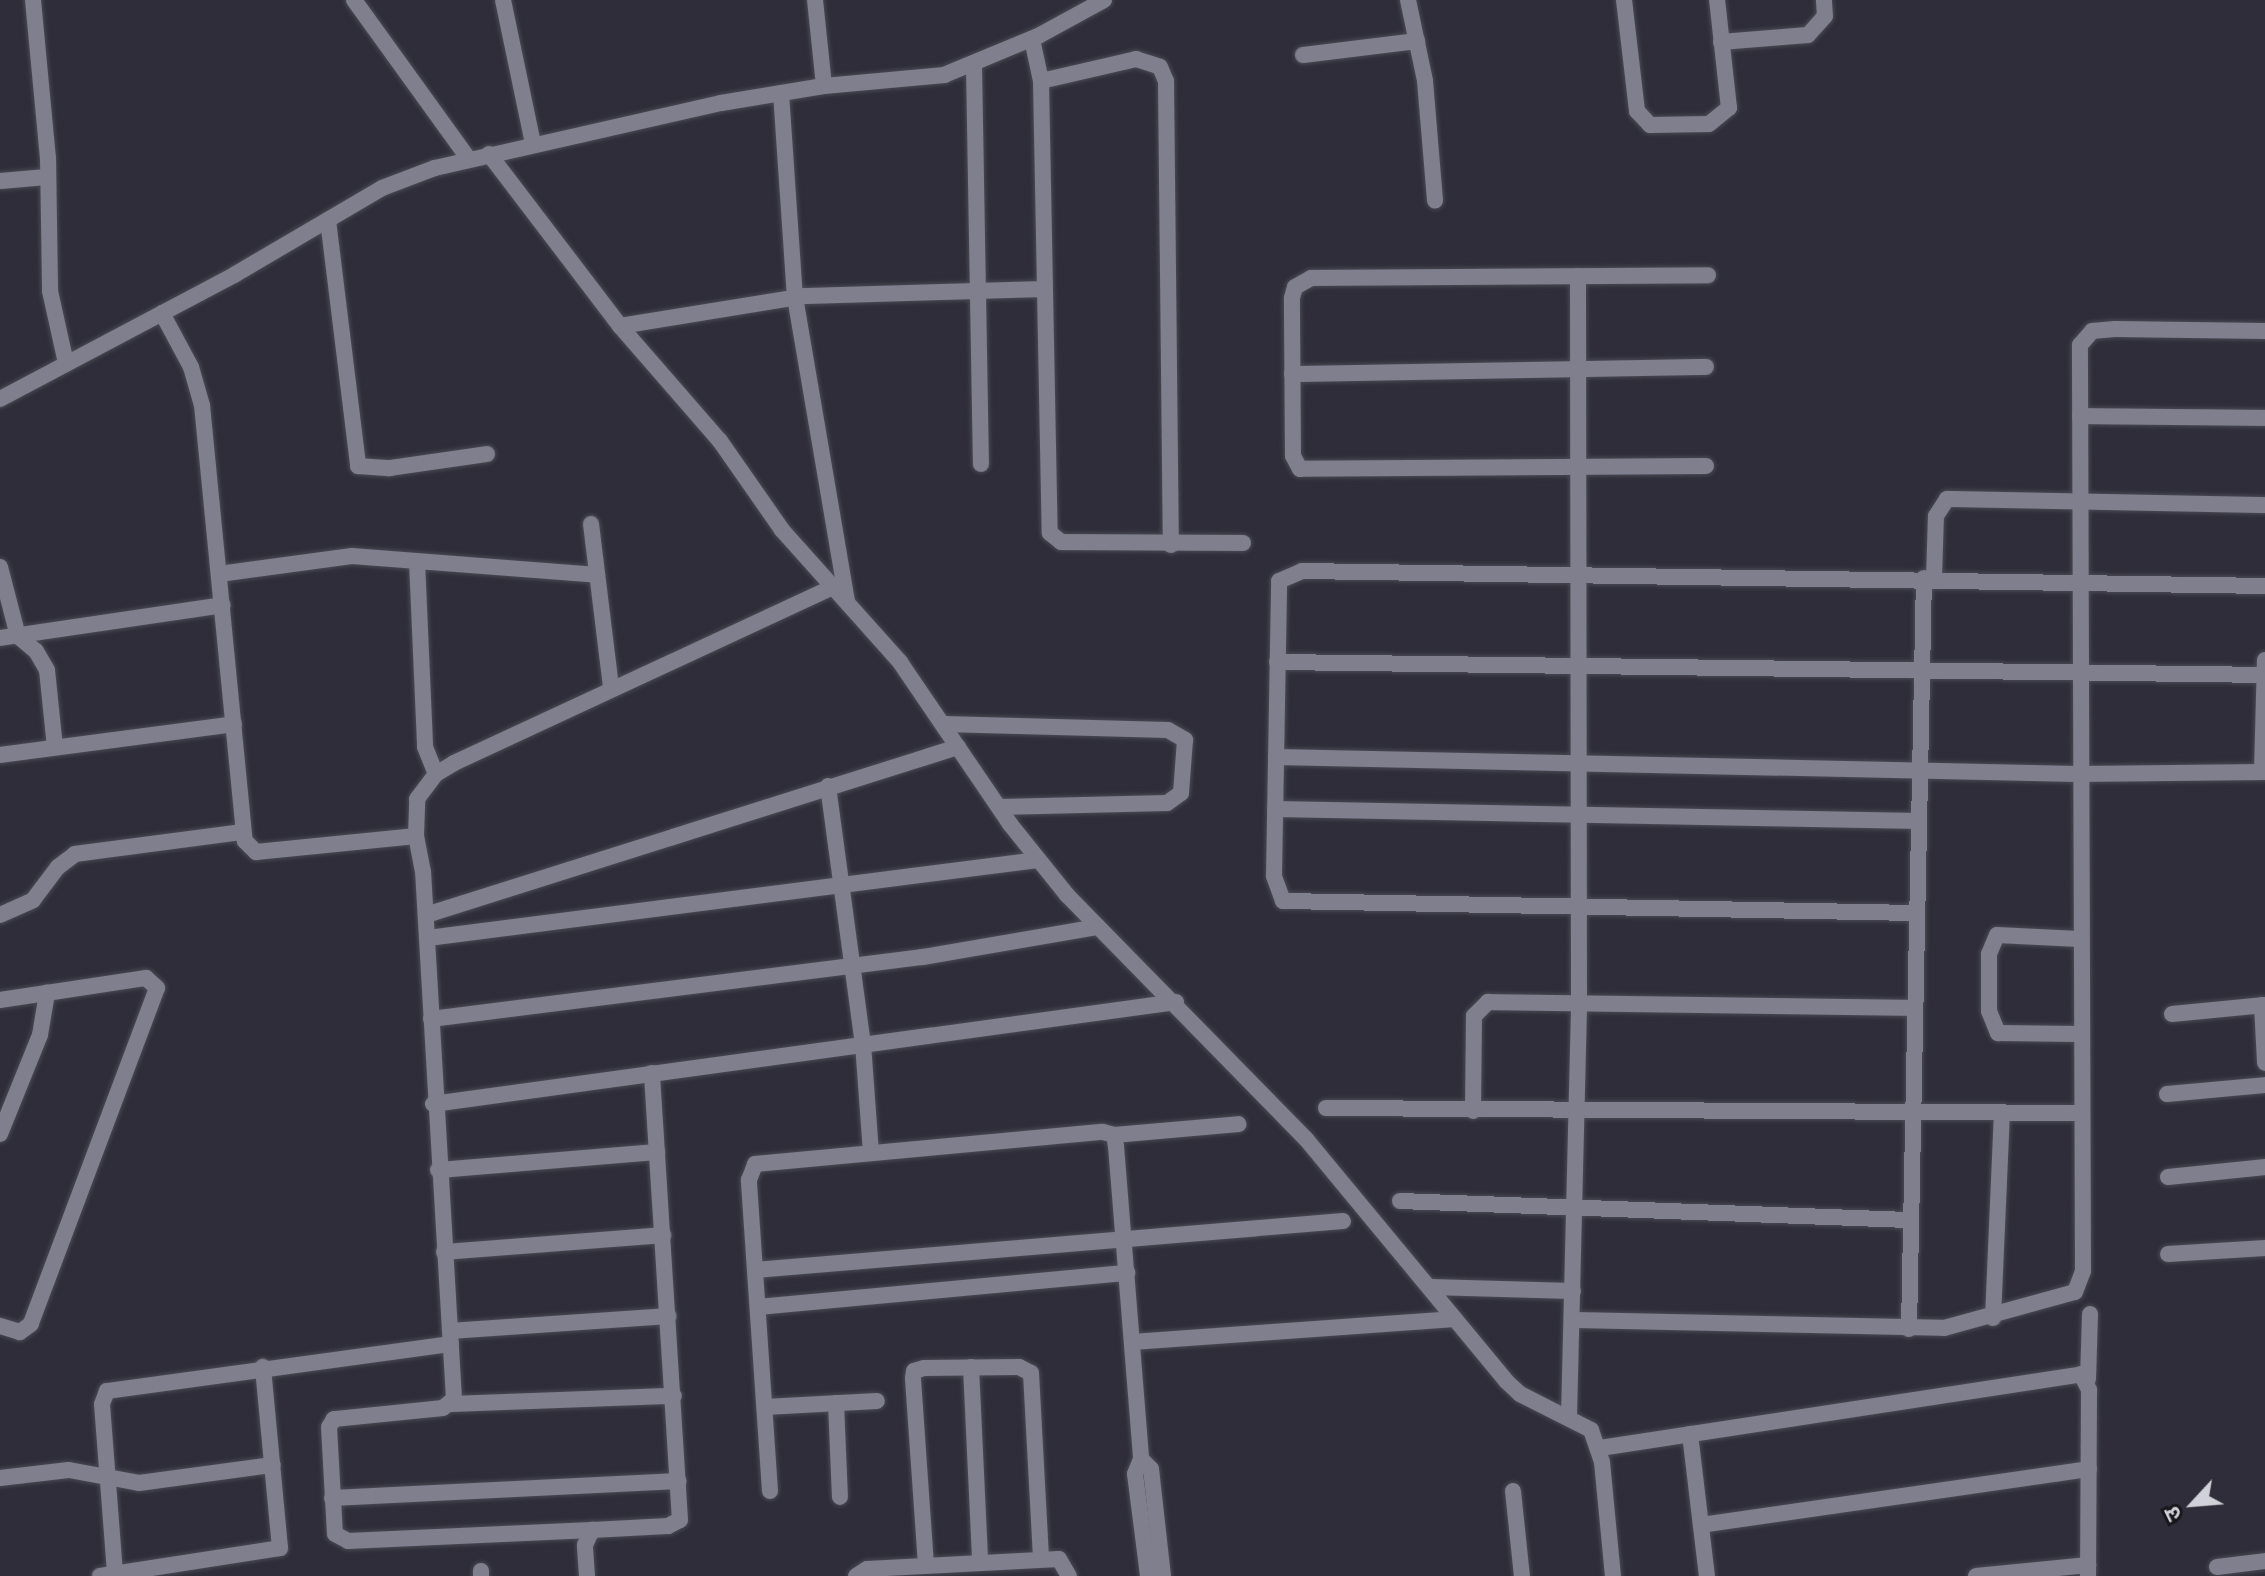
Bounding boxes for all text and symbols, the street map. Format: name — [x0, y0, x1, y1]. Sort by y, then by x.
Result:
north arrow — [2153, 1464, 2233, 1544]
text: उ — [2155, 1502, 2188, 1527]

